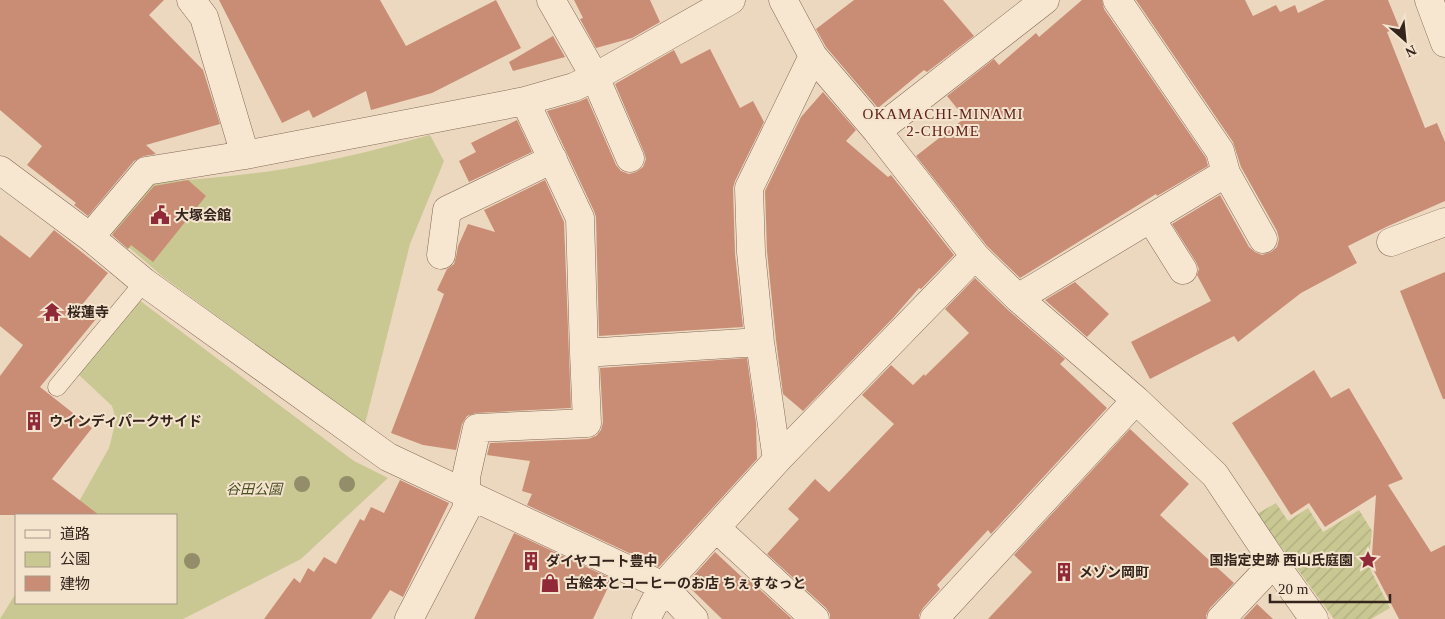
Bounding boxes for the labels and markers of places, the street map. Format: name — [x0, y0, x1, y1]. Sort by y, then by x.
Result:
public building icon: 大塚会館 — [149, 204, 171, 226]
place label: 大塚会館 — [175, 208, 231, 223]
temple icon: 桜蓮寺 — [41, 301, 63, 323]
place label: 桜蓮寺 — [67, 305, 109, 320]
building icon: ウインディパークサイド — [23, 410, 45, 432]
place label: ウインディパークサイド — [49, 413, 202, 429]
place icon: 国指定史跡 西山氏庭園 — [1357, 549, 1379, 571]
building icon: ダイヤコート豊中 — [520, 550, 542, 572]
place label: 国指定史跡 西山氏庭園 — [1210, 552, 1353, 568]
place label: ダイヤコート豊中 — [546, 553, 658, 569]
building icon: メゾン岡町 — [1053, 561, 1075, 583]
place label: メゾン岡町 — [1079, 564, 1149, 580]
shop icon: 古絵本とコーヒーのお店 ちぇすなっと — [539, 572, 561, 594]
place label: 古絵本とコーヒーのお店 ちぇすなっと — [565, 575, 807, 591]

